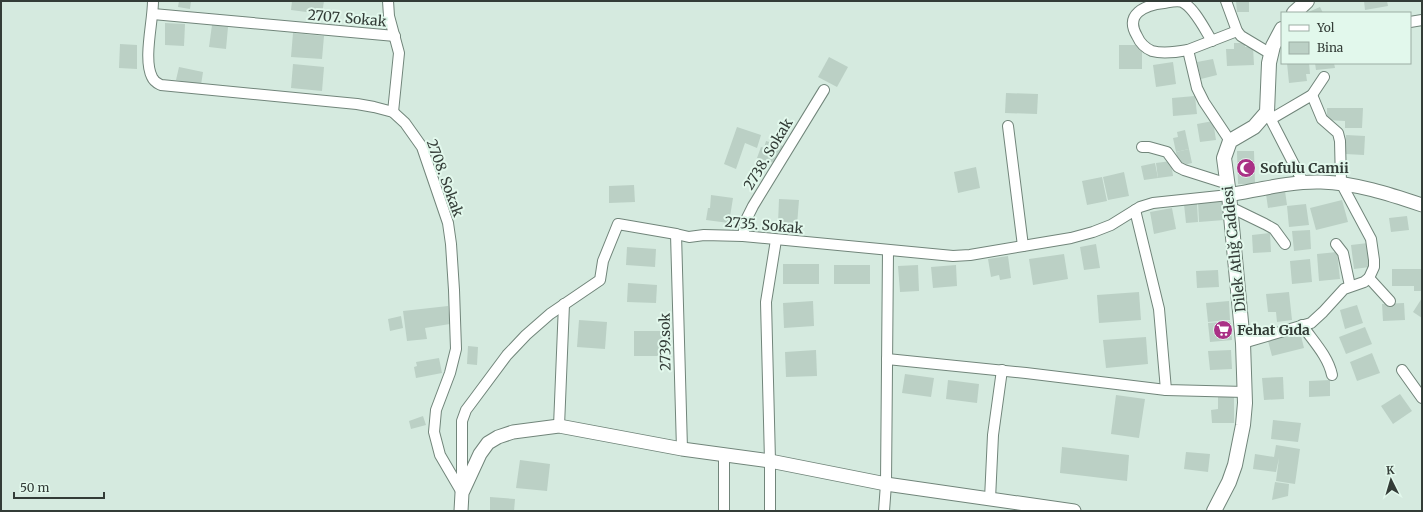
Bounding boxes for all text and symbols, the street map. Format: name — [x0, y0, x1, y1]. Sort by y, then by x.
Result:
street label: 2707. Sokak — [307, 6, 387, 30]
legend — [1281, 12, 1411, 64]
text: Yol — [1316, 20, 1335, 35]
text: Bina — [1317, 40, 1344, 55]
street label: 2738. Sokak — [740, 115, 796, 193]
street label: 2708. Sokak — [423, 137, 467, 219]
mosque icon: Sofulu Camii — [1235, 157, 1257, 179]
place label: Sofulu Camii — [1260, 159, 1349, 177]
street label: Dilek Atlığ Caddesi — [1218, 184, 1250, 313]
street label: 2735. Sokak — [724, 213, 804, 237]
street label: 2739.sok — [655, 313, 675, 371]
supermarket icon: Fehat Gıda — [1212, 319, 1234, 341]
place label: Fehat Gıda — [1237, 321, 1310, 339]
north arrow — [1371, 460, 1411, 500]
text: K — [1385, 463, 1396, 477]
scale bar — [14, 474, 104, 500]
text: 50 m — [20, 480, 49, 495]

